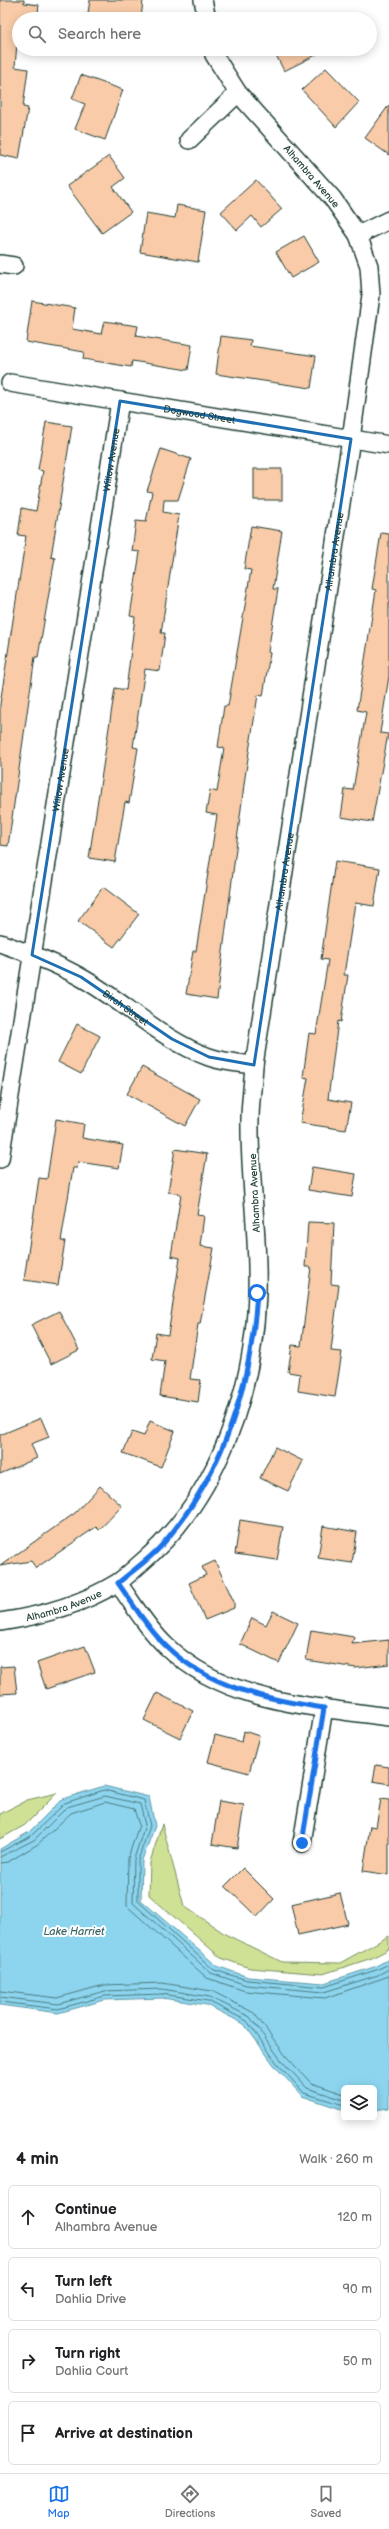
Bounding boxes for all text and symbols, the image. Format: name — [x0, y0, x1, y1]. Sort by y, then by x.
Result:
search box — [12, 12, 377, 56]
icon: search — [26, 23, 48, 45]
text: Search here — [58, 25, 141, 44]
street label: Alhambra Avenue — [281, 143, 342, 210]
street label: Dogwood Street — [163, 403, 236, 427]
street label: Willow Avenue — [101, 427, 123, 492]
street label: Alhambra Avenue — [323, 511, 347, 591]
street label: Willow Avenue — [50, 747, 72, 812]
street label: Alhambra Avenue — [273, 832, 297, 912]
street label: Birch Street — [100, 988, 150, 1029]
street label: Alhambra Avenue — [247, 1153, 263, 1233]
route start — [248, 1284, 266, 1302]
street label: Alhambra Avenue — [25, 1588, 104, 1624]
route end — [293, 1834, 311, 1852]
water label: Lake Harriet — [43, 1925, 105, 1938]
map controls — [341, 2085, 377, 2121]
button: layers — [341, 2085, 377, 2121]
text: 4 min — [16, 2149, 59, 2169]
text: Walk · 260 m — [299, 2151, 373, 2167]
text: Continue — [55, 2200, 117, 2219]
icon: ahead — [17, 2206, 39, 2228]
text: 120 m — [337, 2209, 372, 2225]
text: Alhambra Avenue — [55, 2219, 158, 2235]
text: Turn left — [55, 2272, 112, 2291]
icon: left — [17, 2278, 39, 2300]
text: 90 m — [343, 2281, 372, 2297]
text: Dahlia Drive — [55, 2291, 126, 2307]
text: Turn right — [55, 2344, 120, 2363]
icon: right — [17, 2350, 39, 2372]
text: 50 m — [343, 2353, 372, 2369]
text: Dahlia Court — [55, 2363, 128, 2379]
icon: arrive — [17, 2422, 39, 2444]
text: Arrive at destination — [55, 2424, 193, 2443]
tab: Map — [48, 2483, 70, 2520]
tab: Directions — [165, 2483, 215, 2520]
tab: Saved — [311, 2483, 341, 2520]

